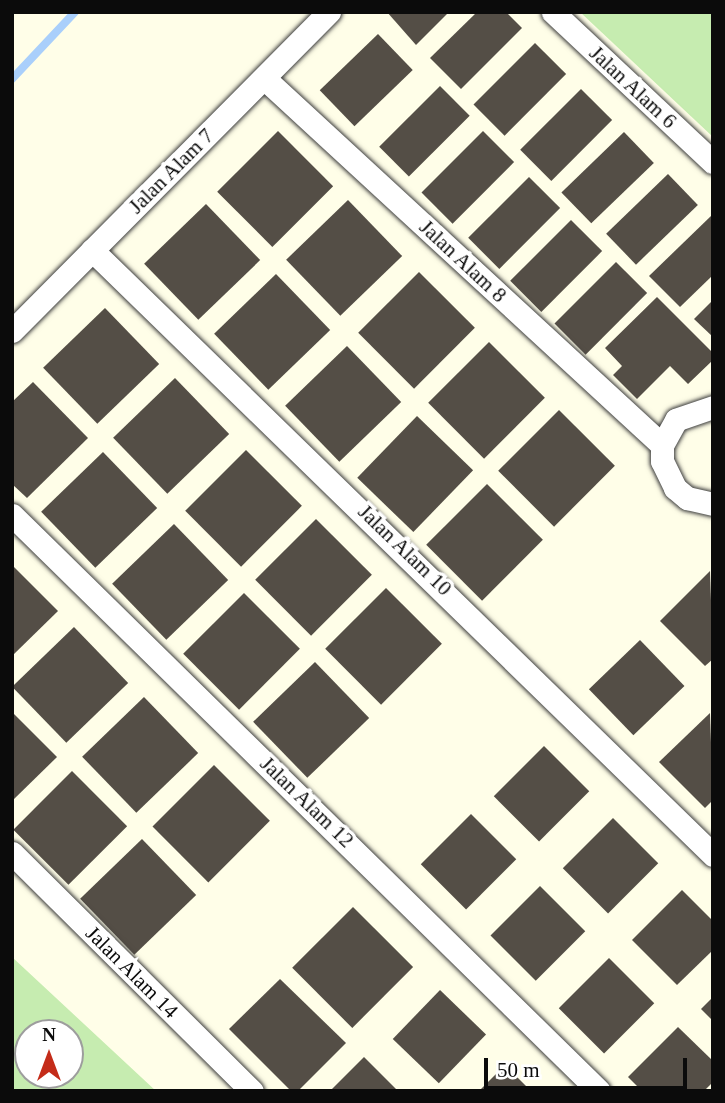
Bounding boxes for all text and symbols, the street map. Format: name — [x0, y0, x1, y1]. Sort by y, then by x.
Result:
street label: Jalan Alam 6 — [584, 40, 682, 134]
street label: Jalan Alam 7 — [123, 123, 219, 219]
street label: Jalan Alam 8 — [414, 214, 512, 308]
street label: Jalan Alam 10 — [353, 499, 457, 601]
street label: Jalan Alam 12 — [255, 751, 359, 853]
street label: Jalan Alam 14 — [80, 920, 184, 1024]
north arrow — [14, 1019, 84, 1089]
text: N — [42, 1024, 56, 1045]
scale bar — [487, 1044, 690, 1088]
text: 50 m — [497, 1058, 540, 1082]

